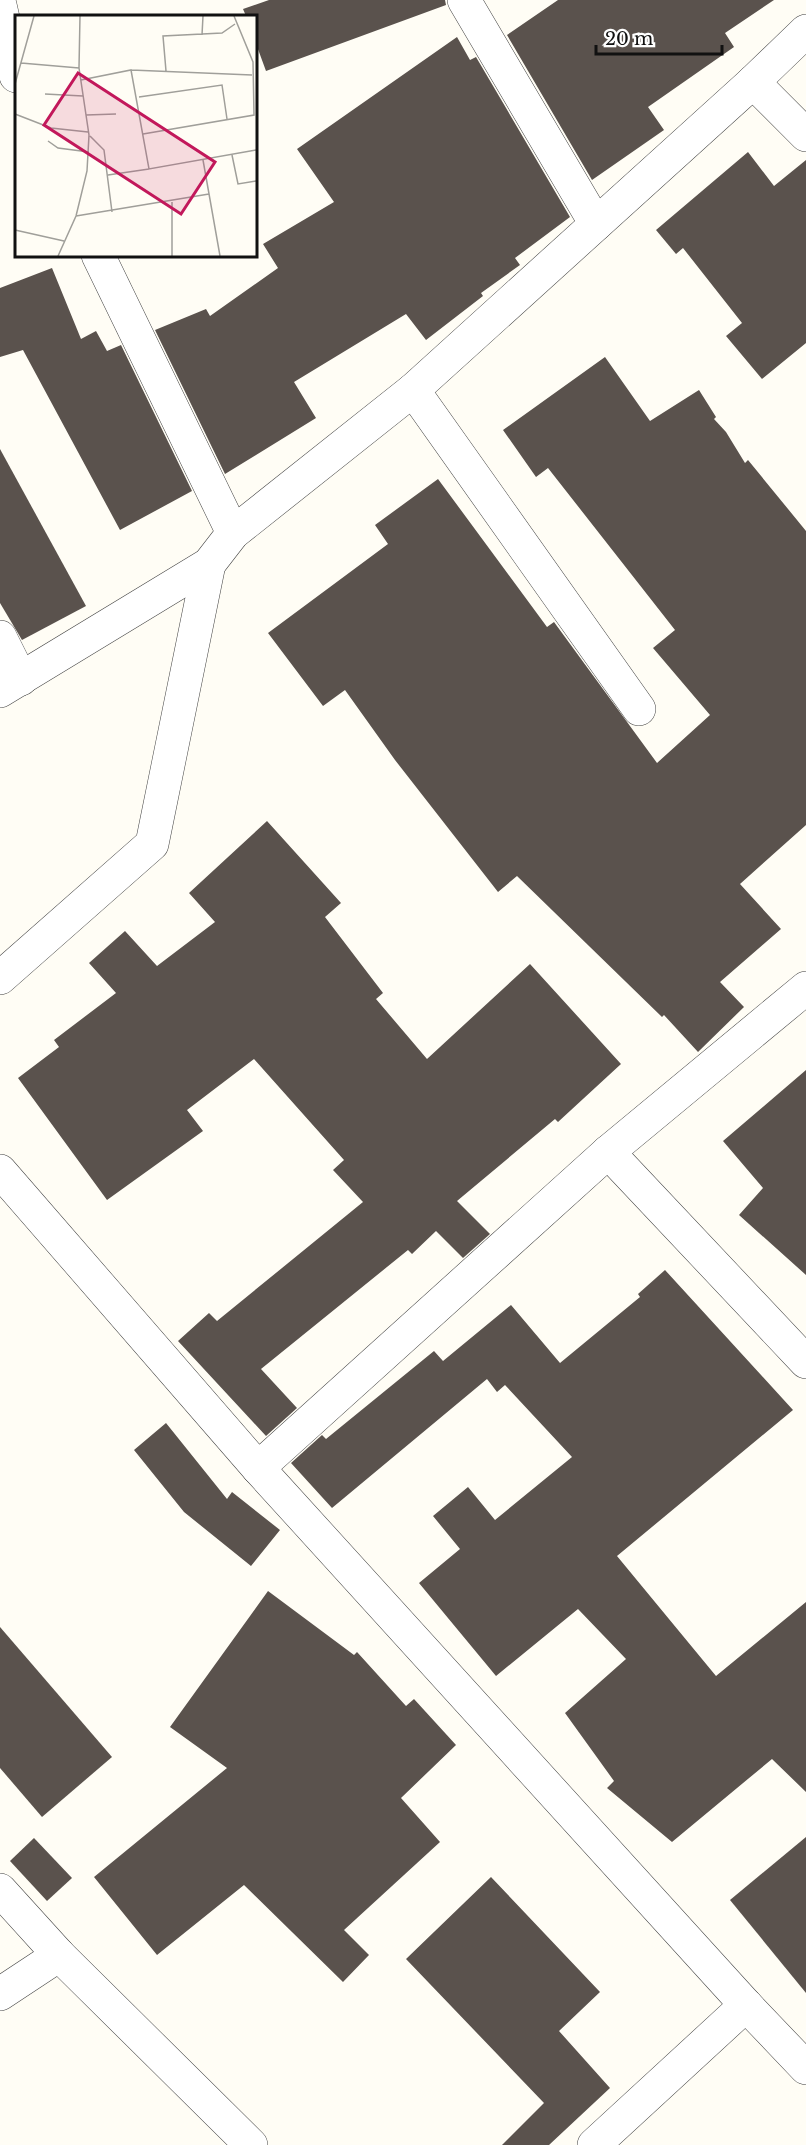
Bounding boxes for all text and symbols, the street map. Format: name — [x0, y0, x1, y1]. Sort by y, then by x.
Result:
inset map — [15, 15, 256, 256]
scale bar — [596, 18, 722, 56]
text: 20 m — [605, 28, 653, 50]

